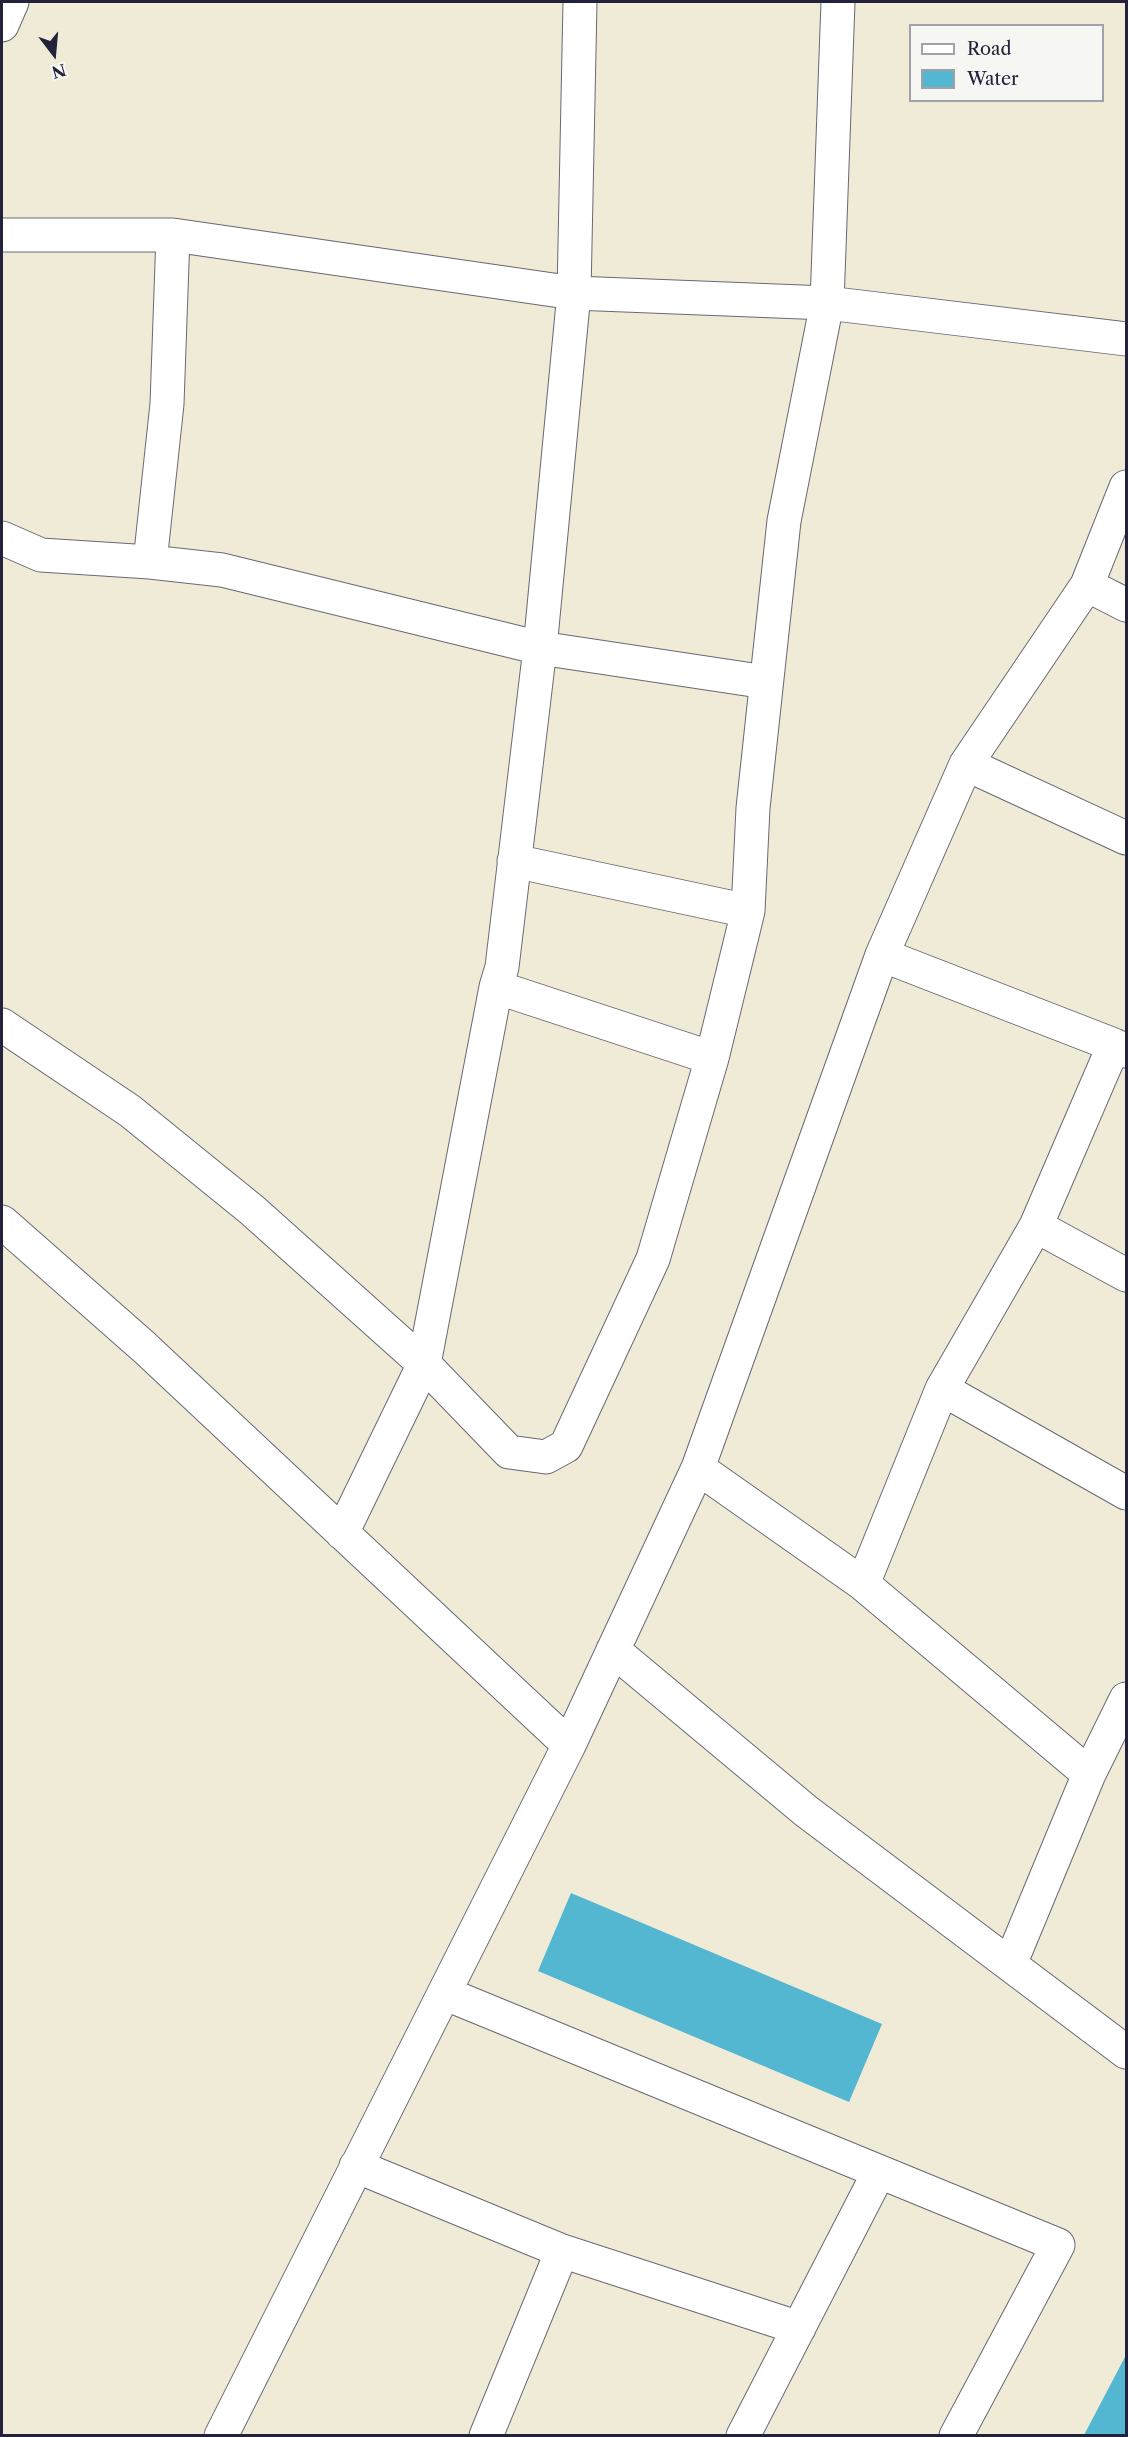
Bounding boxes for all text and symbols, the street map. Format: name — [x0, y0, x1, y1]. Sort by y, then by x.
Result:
north arrow — [24, 24, 84, 84]
legend — [909, 24, 1104, 102]
text: Road — [967, 38, 1012, 60]
text: N — [50, 60, 68, 83]
text: Water — [967, 68, 1019, 90]

